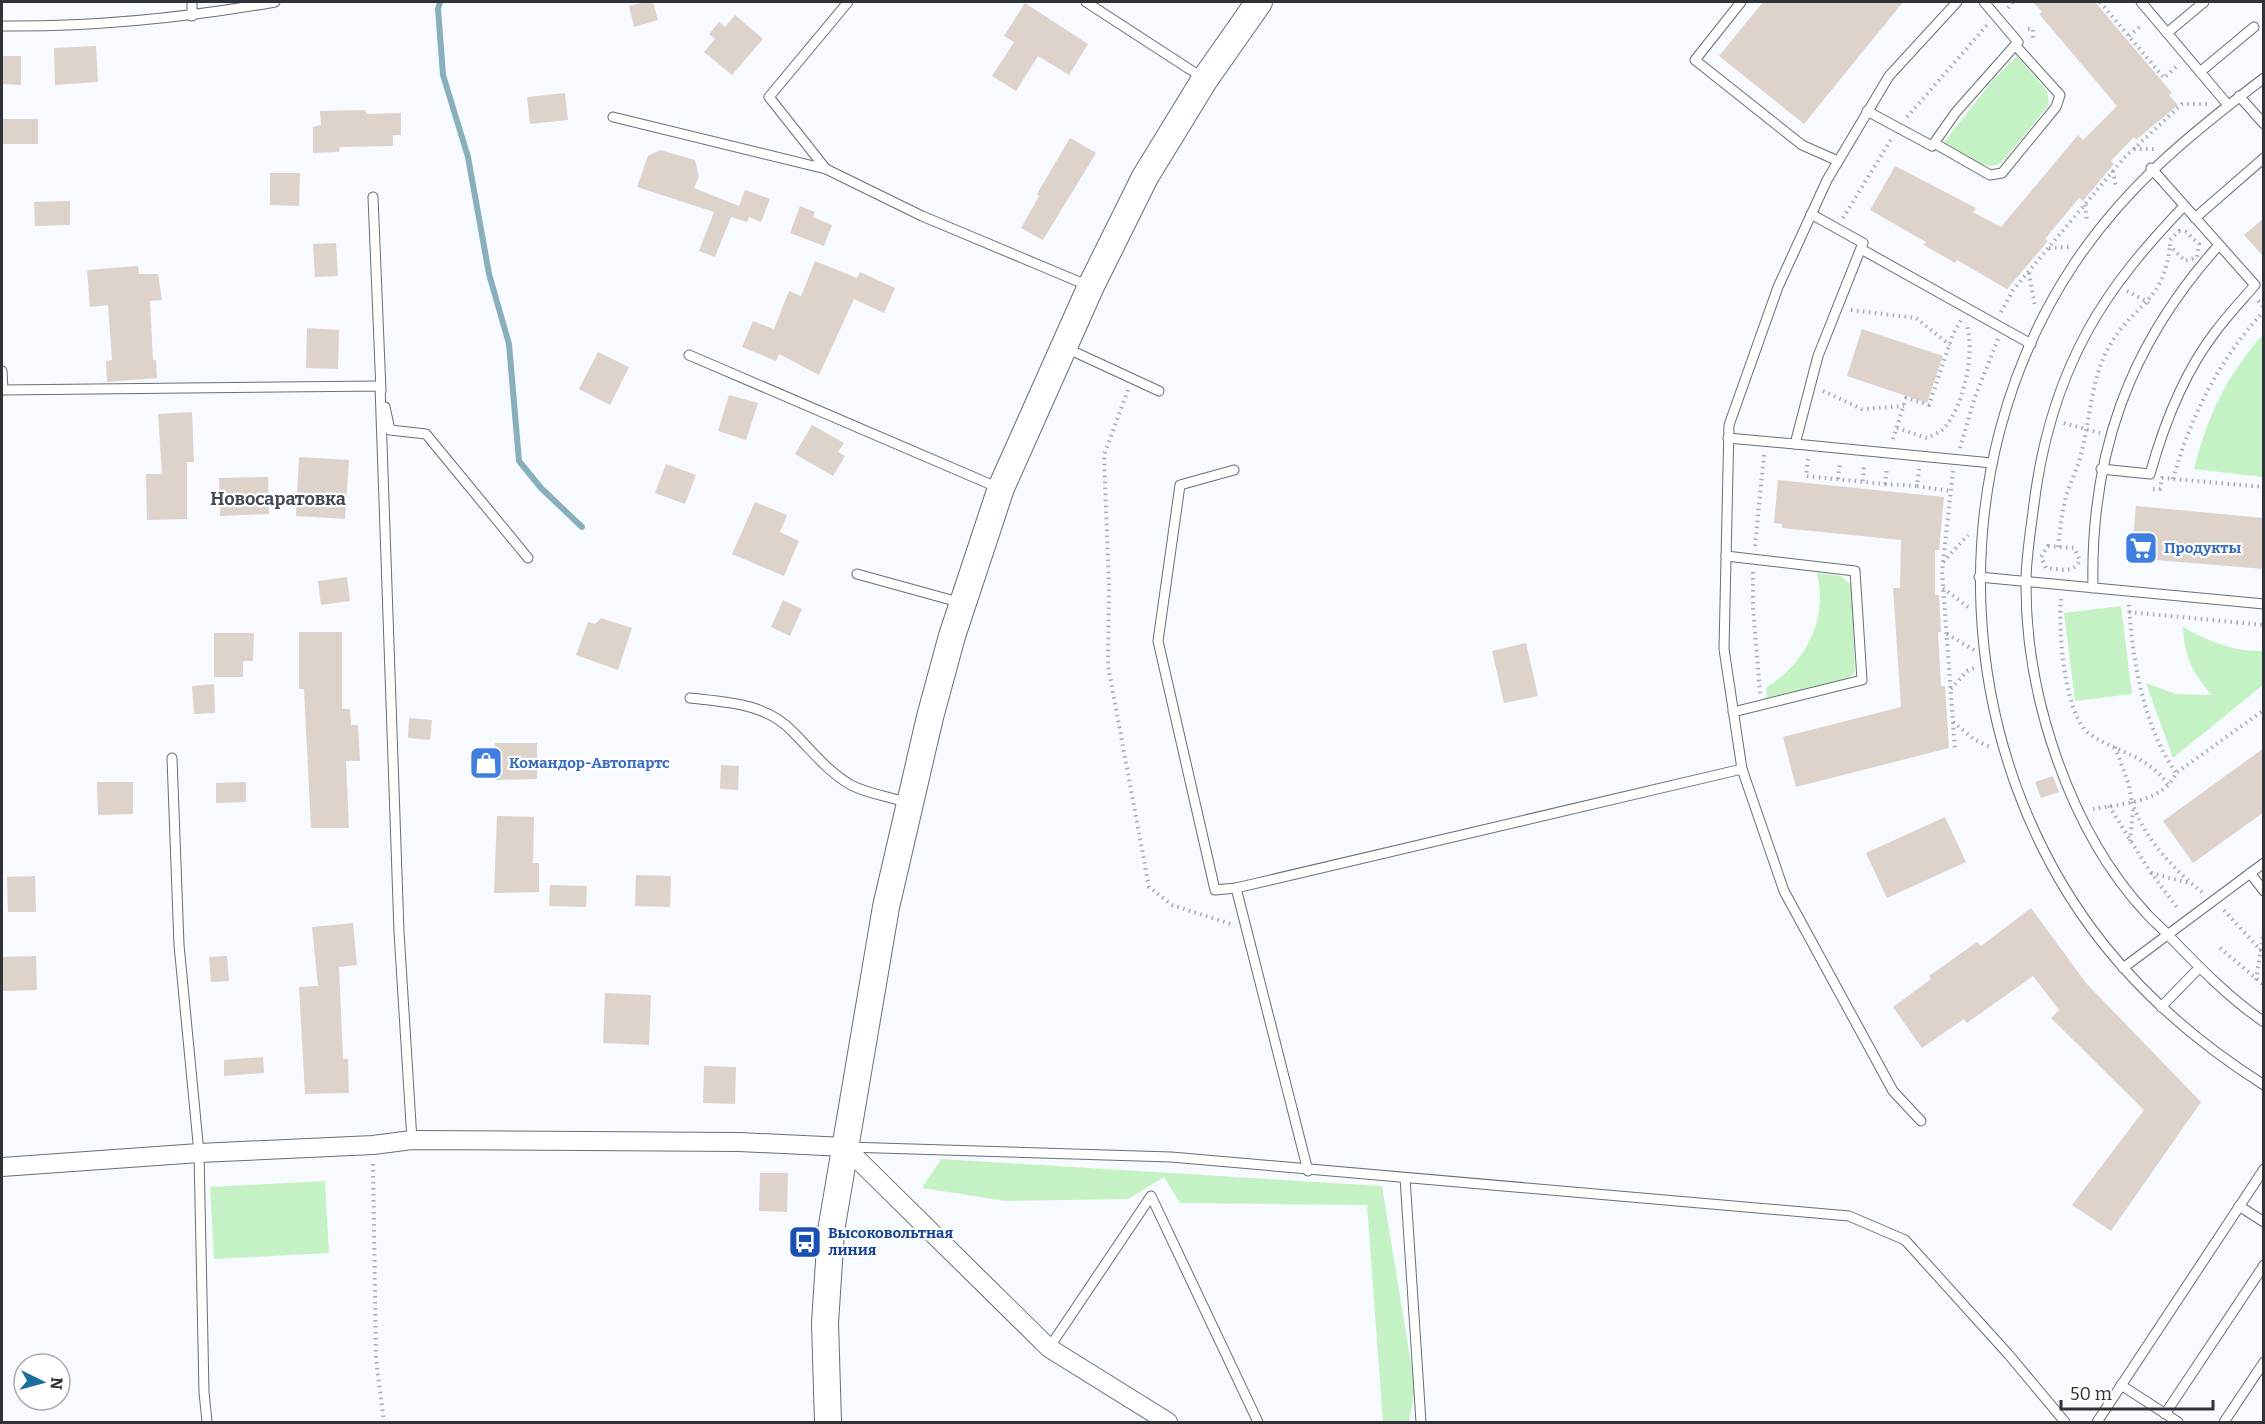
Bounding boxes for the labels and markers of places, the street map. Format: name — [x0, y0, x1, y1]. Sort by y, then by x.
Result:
supermarket icon: Продукты — [2123, 530, 2159, 566]
place label: Продукты — [2164, 539, 2241, 557]
shop icon: Командор-Автопартс — [468, 745, 504, 781]
place label: Командор-Автопартс — [509, 754, 670, 772]
bus stop icon: Высоковольтная линия — [787, 1224, 823, 1260]
place label: Высоковольтная линия — [828, 1224, 953, 1259]

